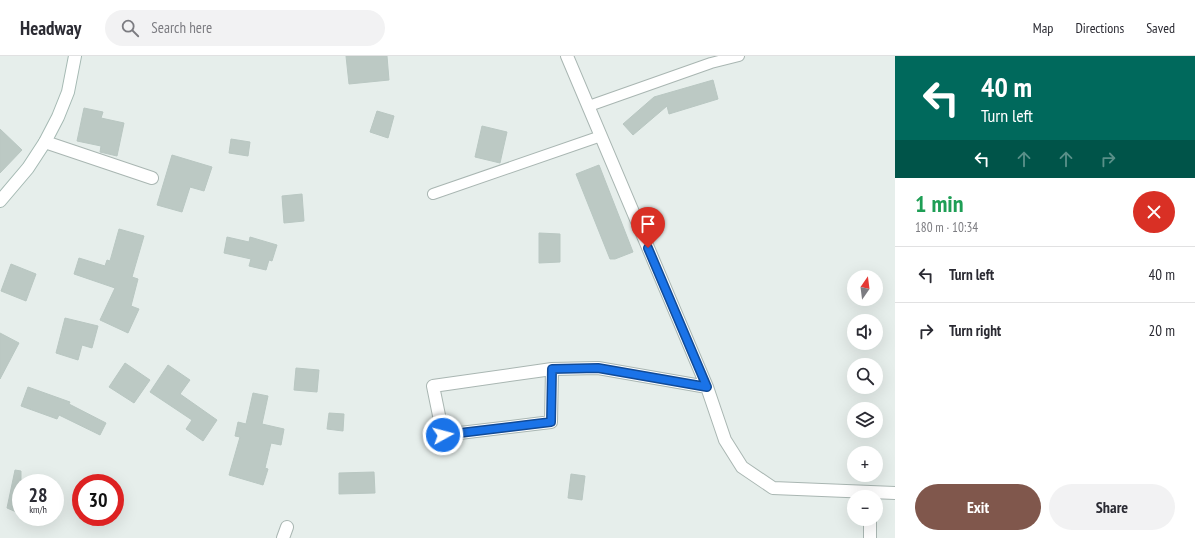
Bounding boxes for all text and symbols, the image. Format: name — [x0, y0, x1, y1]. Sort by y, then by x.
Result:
search box — [105, 10, 385, 46]
text: Headway — [20, 16, 81, 40]
icon: search — [119, 17, 141, 39]
text: Search here — [151, 18, 212, 37]
text: Map — [1033, 19, 1053, 37]
text: Directions — [1075, 19, 1124, 37]
text: Saved — [1146, 19, 1175, 37]
text: 40 m — [981, 68, 1032, 105]
icon: left — [915, 72, 967, 124]
text: Turn left — [981, 104, 1033, 127]
icon: left — [971, 148, 993, 170]
icon: ahead — [1013, 148, 1035, 170]
icon: ahead — [1055, 148, 1077, 170]
icon: right — [1097, 148, 1119, 170]
text: 1 min — [915, 188, 963, 219]
button: close — [1133, 191, 1175, 233]
pin — [631, 207, 665, 248]
icon: arrive — [637, 213, 659, 235]
text: 180 m · 10:34 — [915, 219, 978, 236]
icon: left — [915, 264, 937, 286]
text: Turn left — [949, 265, 994, 284]
text: 40 m — [1149, 265, 1175, 284]
north arrow — [847, 270, 883, 306]
map controls — [847, 270, 883, 526]
button: sound — [847, 314, 883, 350]
icon: right — [915, 320, 937, 342]
text: Turn right — [949, 321, 1001, 340]
text: 20 m — [1149, 321, 1175, 340]
button: search — [847, 358, 883, 394]
button: layers — [847, 402, 883, 438]
position arrow — [422, 414, 464, 456]
button: + — [847, 446, 883, 482]
speed limit sign: 30 — [72, 474, 124, 526]
text: 28 — [28, 482, 48, 508]
button: Exit — [915, 484, 1041, 530]
button: Share — [1049, 484, 1175, 530]
button: − — [847, 490, 883, 526]
text: km/h — [29, 503, 47, 516]

